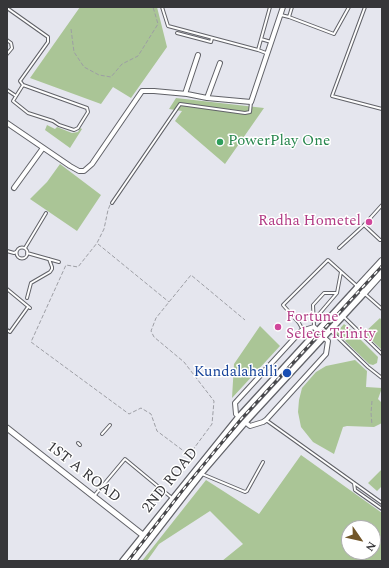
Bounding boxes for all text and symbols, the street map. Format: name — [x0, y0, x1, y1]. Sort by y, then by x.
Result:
place label: PowerPlay One — [228, 133, 330, 151]
marker: PowerPlay One — [215, 137, 225, 147]
place label: Radha Hometel — [258, 213, 361, 231]
marker: Radha Hometel — [364, 217, 374, 227]
place label: Fortune Select Trinity — [286, 309, 376, 344]
marker: Fortune Select Trinity — [273, 322, 283, 332]
place label: Kundalahalli — [194, 364, 278, 382]
marker: Kundalahalli — [281, 367, 293, 379]
street label: 1ST A ROAD — [42, 439, 124, 507]
street label: 2ND ROAD — [139, 445, 203, 517]
north arrow — [341, 520, 381, 560]
text: N — [361, 538, 380, 555]

